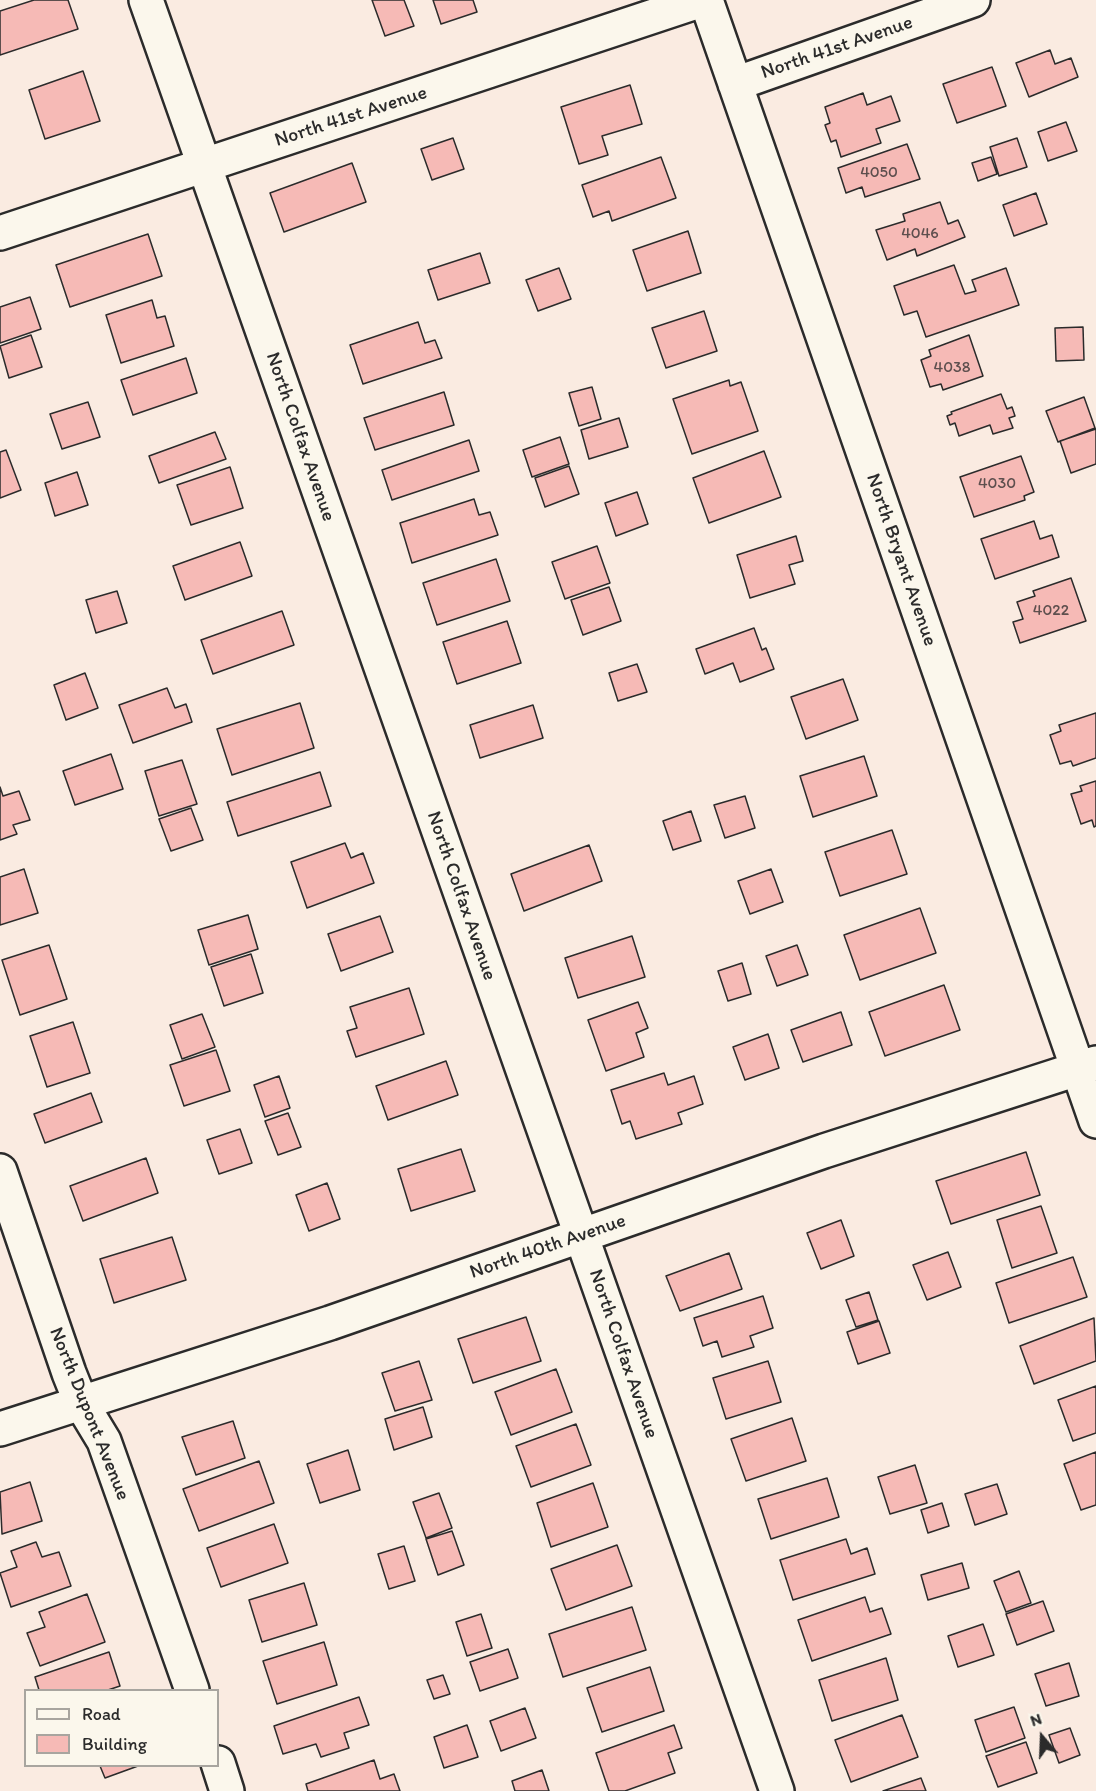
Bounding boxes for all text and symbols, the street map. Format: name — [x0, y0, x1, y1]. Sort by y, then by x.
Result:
street label: North 41st Avenue — [758, 11, 916, 85]
street label: North 41st Avenue — [272, 81, 430, 153]
house number: 4050 — [860, 163, 898, 183]
house number: 4046 — [901, 224, 939, 244]
street label: North Colfax Avenue — [260, 349, 340, 525]
house number: 4038 — [934, 358, 970, 378]
street label: North Bryant Avenue — [860, 471, 942, 649]
house number: 4030 — [978, 474, 1016, 494]
house number: 4022 — [1033, 601, 1069, 621]
street label: North Colfax Avenue — [421, 808, 501, 984]
street label: North 40th Avenue — [467, 1209, 629, 1285]
street label: North Colfax Avenue — [583, 1266, 663, 1442]
street label: North Dupont Avenue — [43, 1324, 135, 1504]
legend — [24, 1689, 219, 1767]
text: Road — [82, 1703, 121, 1725]
north arrow — [1012, 1707, 1072, 1767]
text: N — [1028, 1709, 1044, 1730]
text: Building — [82, 1733, 147, 1755]

